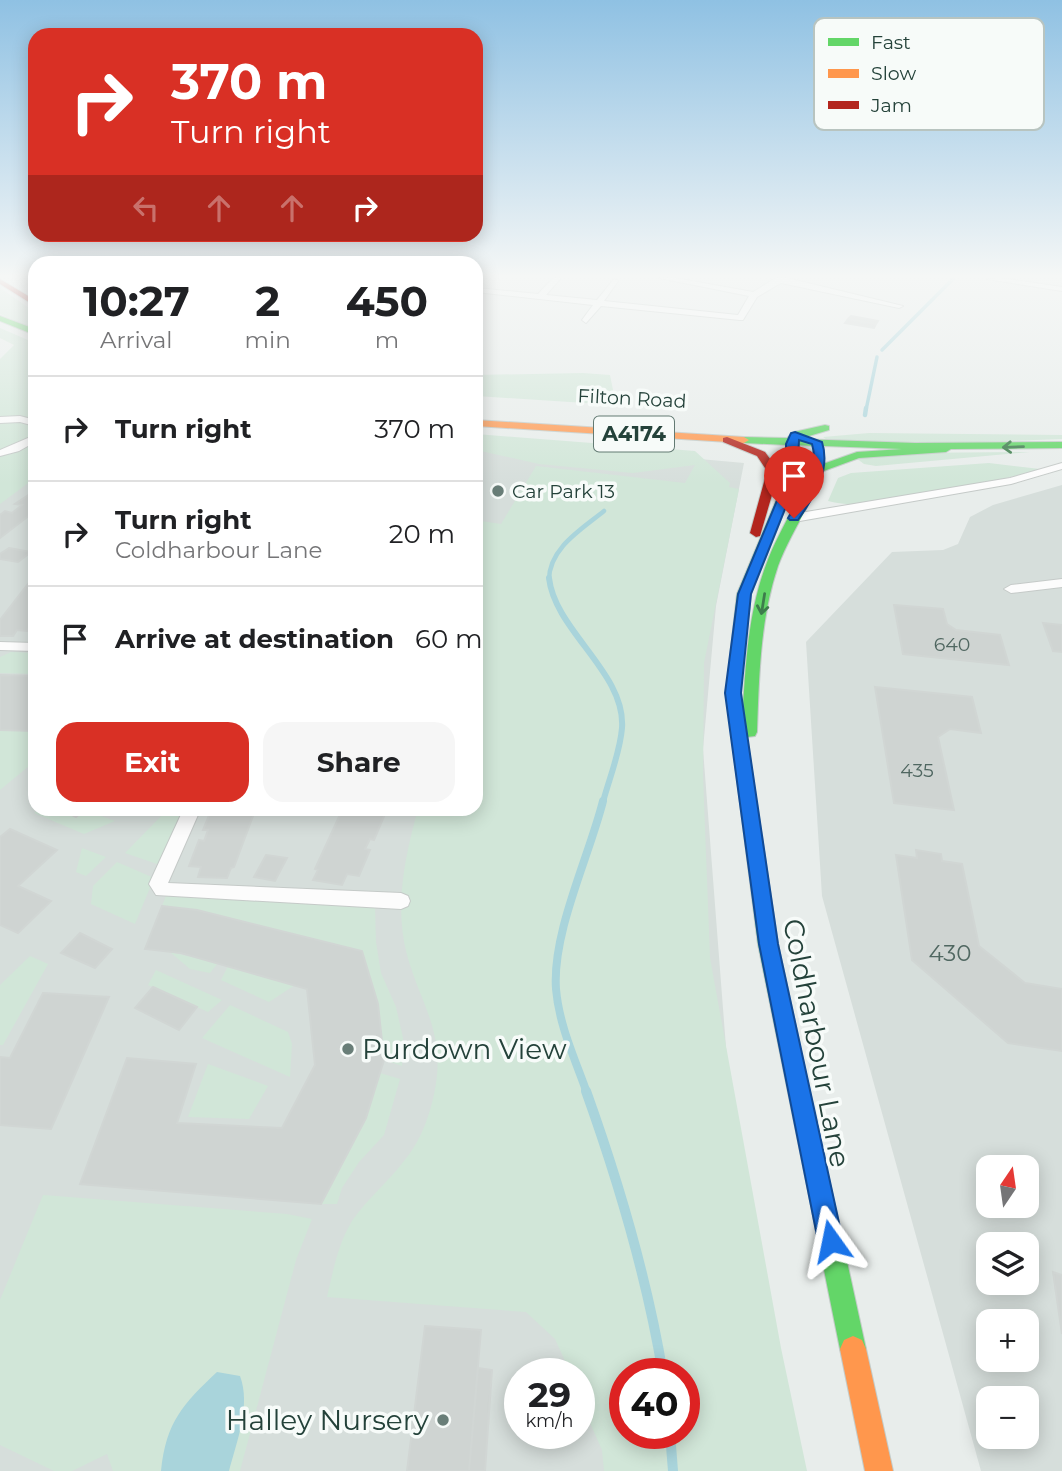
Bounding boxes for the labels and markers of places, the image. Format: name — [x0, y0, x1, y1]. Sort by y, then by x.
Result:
pin — [764, 446, 824, 518]
place label: Car Park 13 — [512, 480, 615, 503]
marker: Car Park 13 — [490, 483, 506, 499]
place label: Purdown View — [362, 1032, 567, 1066]
marker: Purdown View — [340, 1041, 356, 1057]
place label: Halley Nursery — [226, 1403, 430, 1437]
marker: Halley Nursery — [435, 1412, 451, 1428]

